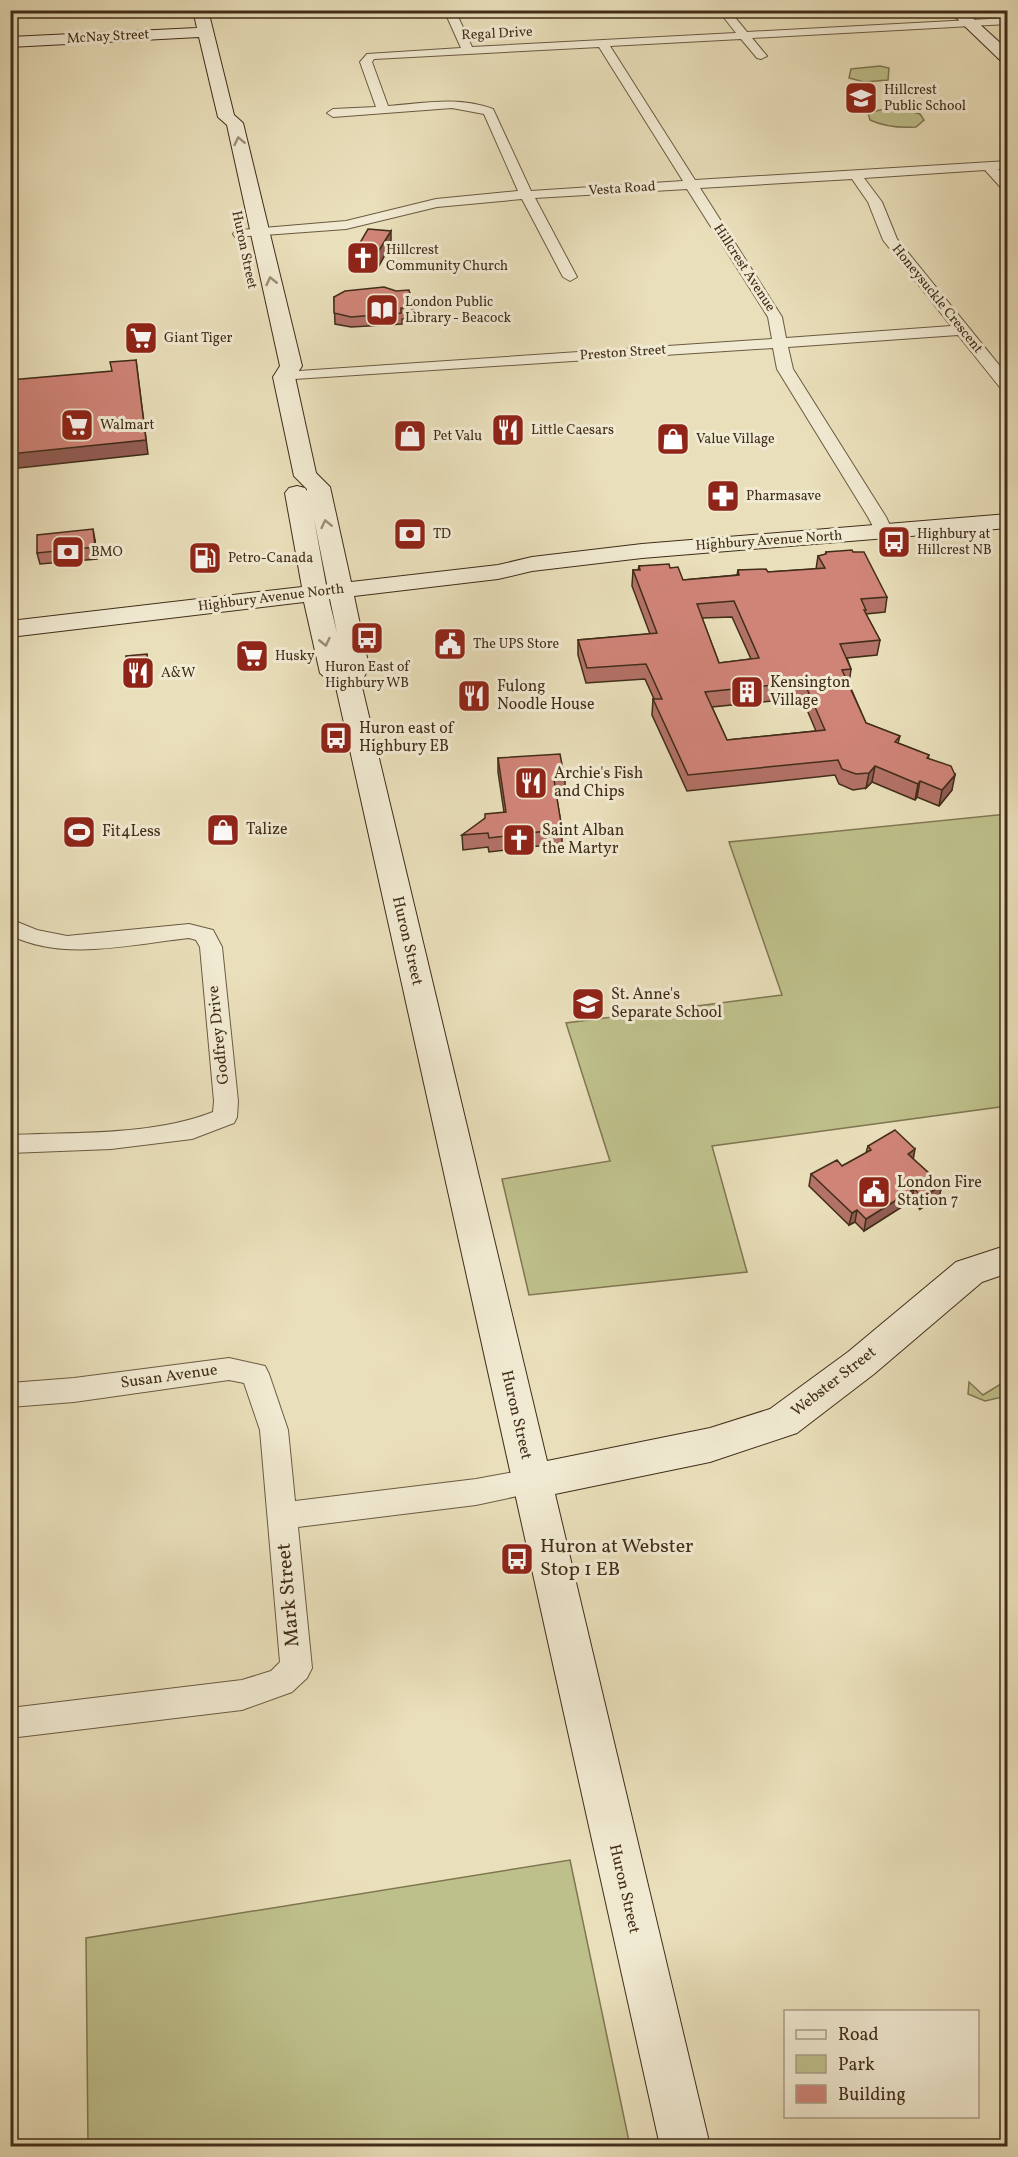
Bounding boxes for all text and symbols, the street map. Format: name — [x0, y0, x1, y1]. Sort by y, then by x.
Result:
street label: Regal Drive — [461, 23, 533, 45]
street label: McNay Street — [66, 25, 150, 49]
school or university icon: Hillcrest Public School — [843, 80, 879, 116]
place label: Hillcrest Public School — [884, 81, 966, 116]
one-way arrow — [233, 136, 246, 146]
street label: Vesta Road — [588, 177, 656, 201]
street label: Huron Street — [226, 209, 262, 291]
street label: Hillcrest Avenue — [708, 220, 780, 316]
church icon: Hillcrest Community Church — [345, 240, 381, 276]
street label: Honeysuckle Crescent — [887, 240, 987, 358]
place label: Hillcrest Community Church — [386, 241, 508, 276]
one-way arrow — [265, 277, 278, 287]
library icon: London Public Library - Beacock — [364, 292, 400, 328]
place label: London Public Library - Beacock — [405, 293, 511, 328]
supermarket icon: Giant Tiger — [123, 320, 159, 356]
place label: Giant Tiger — [164, 329, 233, 348]
street label: Preston Street — [579, 340, 667, 366]
supermarket icon: Walmart — [59, 407, 95, 443]
restaurant icon: Little Caesars — [490, 412, 526, 448]
place label: Walmart — [100, 416, 154, 435]
shop icon: Pet Valu — [392, 418, 428, 454]
place label: Little Caesars — [531, 421, 614, 440]
shop icon: Value Village — [655, 421, 691, 457]
place label: Pet Valu — [433, 427, 482, 446]
place label: Value Village — [696, 430, 775, 449]
pharmacy icon: Pharmasave — [705, 478, 741, 514]
place label: Pharmasave — [746, 487, 821, 506]
bank icon: TD — [392, 516, 428, 552]
one-way arrow — [321, 519, 334, 529]
bus stop icon: Highbury at Hillcrest NB — [876, 524, 912, 560]
place label: TD — [433, 525, 451, 544]
place label: Highbury at Hillcrest NB — [917, 525, 992, 560]
street label: Highbury Avenue North — [695, 526, 843, 556]
bank icon: BMO — [50, 534, 86, 570]
fuel station icon: Petro-Canada — [187, 540, 223, 576]
place label: BMO — [91, 543, 123, 562]
place label: Petro-Canada — [228, 549, 313, 568]
street label: Highbury Avenue North — [197, 580, 345, 616]
bus stop icon: Huron East of Highbury WB — [349, 620, 385, 656]
public building icon: The UPS Store — [432, 626, 468, 662]
place label: The UPS Store — [473, 635, 560, 654]
one-way arrow — [318, 637, 331, 647]
supermarket icon: Husky — [234, 638, 270, 674]
place label: Husky — [275, 647, 315, 666]
restaurant icon: A&W — [120, 655, 156, 691]
place label: Huron East of Highbury WB — [325, 658, 410, 693]
place label: A&W — [161, 664, 195, 683]
place label: Kensington Village — [770, 672, 850, 712]
building icon: Kensington Village — [729, 674, 765, 710]
place label: Fulong Noodle House — [497, 676, 595, 716]
restaurant icon: Fulong Noodle House — [456, 678, 492, 714]
place label: Huron east of Highbury EB — [359, 718, 455, 758]
bus stop icon: Huron east of Highbury EB — [318, 720, 354, 756]
place label: Archie's Fish and Chips — [554, 763, 643, 803]
restaurant icon: Archie's Fish and Chips — [513, 765, 549, 801]
shop icon: Talize — [205, 812, 241, 848]
sports icon: Fit4Less — [61, 814, 97, 850]
place label: Talize — [246, 819, 288, 841]
place label: Saint Alban the Martyr — [542, 820, 624, 860]
place label: Fit4Less — [102, 821, 161, 843]
church icon: Saint Alban the Martyr — [501, 822, 537, 858]
street label: Huron Street — [386, 894, 428, 988]
street label: Godfrey Drive — [203, 984, 235, 1086]
place label: St. Anne's Separate School — [611, 984, 722, 1024]
school or university icon: St. Anne's Separate School — [570, 986, 606, 1022]
place label: London Fire Station 7 — [897, 1172, 982, 1212]
public building icon: London Fire Station 7 — [856, 1174, 892, 1210]
street label: Webster Street — [787, 1341, 882, 1422]
street label: Susan Avenue — [119, 1359, 219, 1395]
street label: Huron Street — [495, 1368, 537, 1462]
place label: Huron at Webster Stop 1 EB — [540, 1533, 694, 1584]
bus stop icon: Huron at Webster Stop 1 EB — [499, 1541, 535, 1577]
street label: Mark Street — [271, 1542, 307, 1648]
street label: Huron Street — [603, 1842, 645, 1936]
legend — [784, 2010, 979, 2118]
text: Road — [838, 2023, 879, 2048]
text: Park — [838, 2053, 875, 2078]
text: Building — [838, 2083, 906, 2108]

